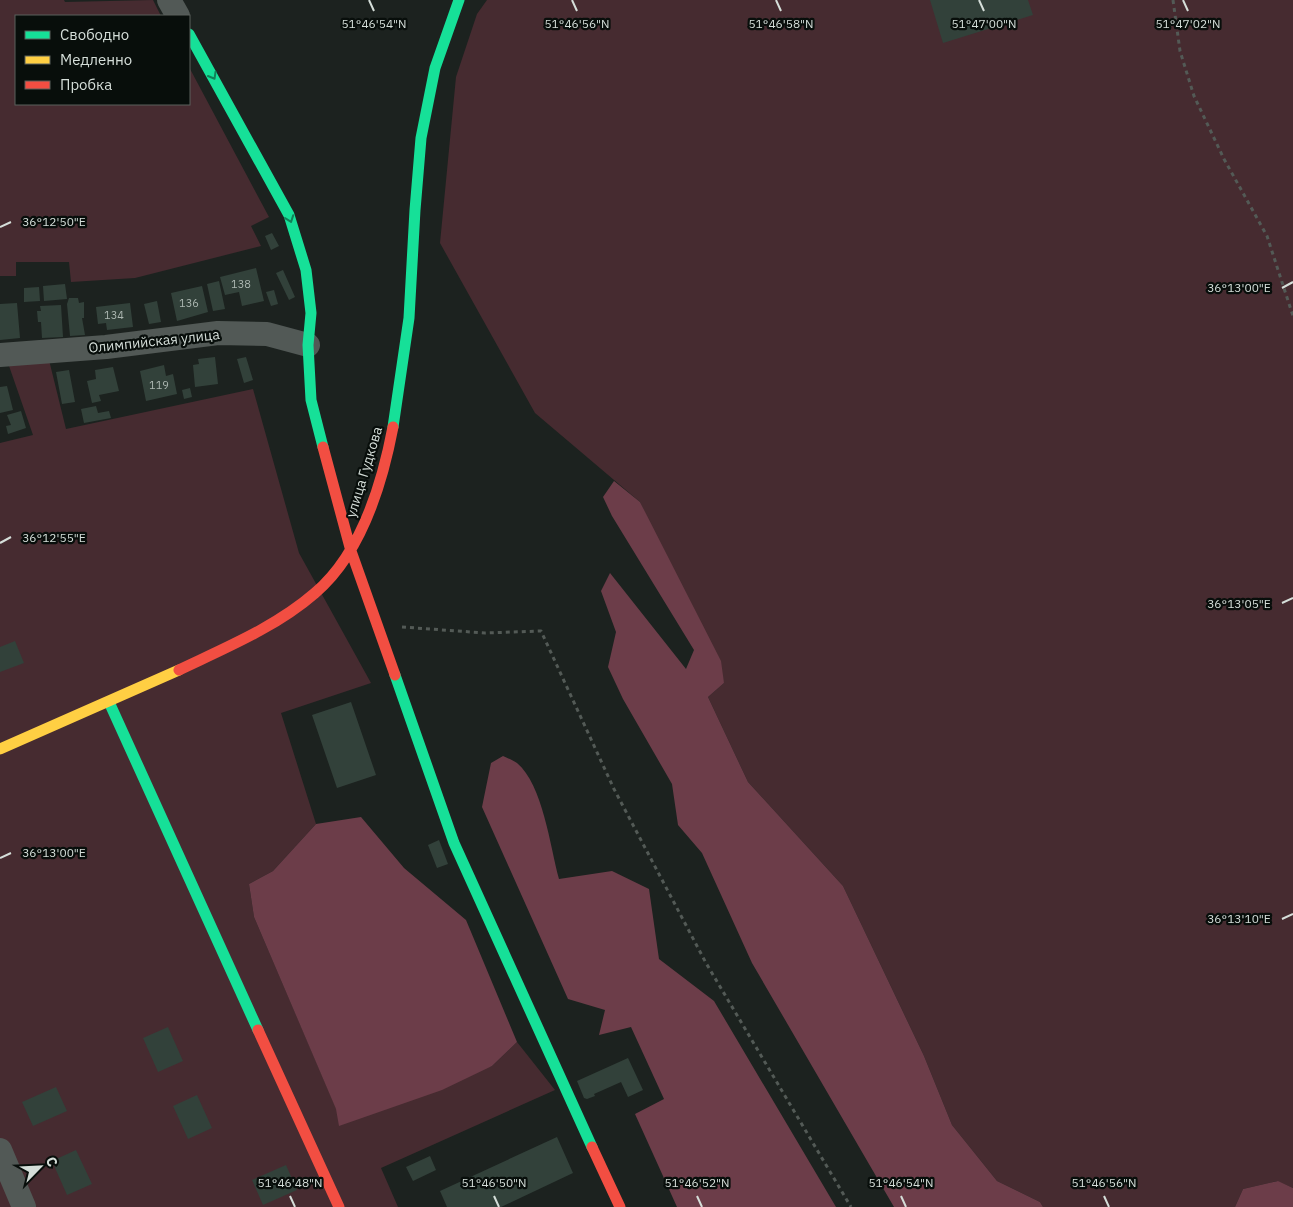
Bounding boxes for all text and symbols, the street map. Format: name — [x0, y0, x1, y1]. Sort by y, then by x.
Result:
legend — [15, 15, 190, 105]
text: 51°46'54"N — [341, 16, 407, 31]
text: 51°46'56"N — [544, 16, 610, 31]
text: 51°46'58"N — [748, 16, 814, 31]
text: 51°47'00"N — [951, 16, 1017, 31]
text: 51°47'02"N — [1155, 16, 1221, 31]
text: Свободно — [60, 25, 129, 44]
text: Медленно — [60, 50, 132, 69]
one-way arrow — [207, 71, 217, 80]
text: Пробка — [60, 75, 112, 94]
text: 36°12'50"E — [22, 214, 86, 229]
one-way arrow — [284, 214, 294, 223]
house number: 138 — [231, 277, 251, 291]
text: 36°13'00"E — [1207, 280, 1271, 295]
house number: 136 — [179, 296, 199, 310]
house number: 134 — [104, 308, 124, 322]
street label: Олимпийская улица — [88, 325, 221, 357]
house number: 119 — [149, 378, 169, 392]
street label: улица Гудкова — [342, 424, 387, 520]
text: 36°12'55"E — [22, 530, 86, 545]
text: 36°13'05"E — [1207, 596, 1271, 611]
text: 36°13'00"E — [22, 845, 86, 860]
text: 36°13'10"E — [1207, 911, 1271, 926]
north arrow — [15, 1142, 65, 1192]
text: С — [42, 1154, 62, 1170]
text: 51°46'48"N — [257, 1175, 323, 1190]
text: 51°46'50"N — [461, 1175, 527, 1190]
text: 51°46'52"N — [664, 1175, 730, 1190]
text: 51°46'54"N — [868, 1175, 934, 1190]
text: 51°46'56"N — [1071, 1175, 1137, 1190]

